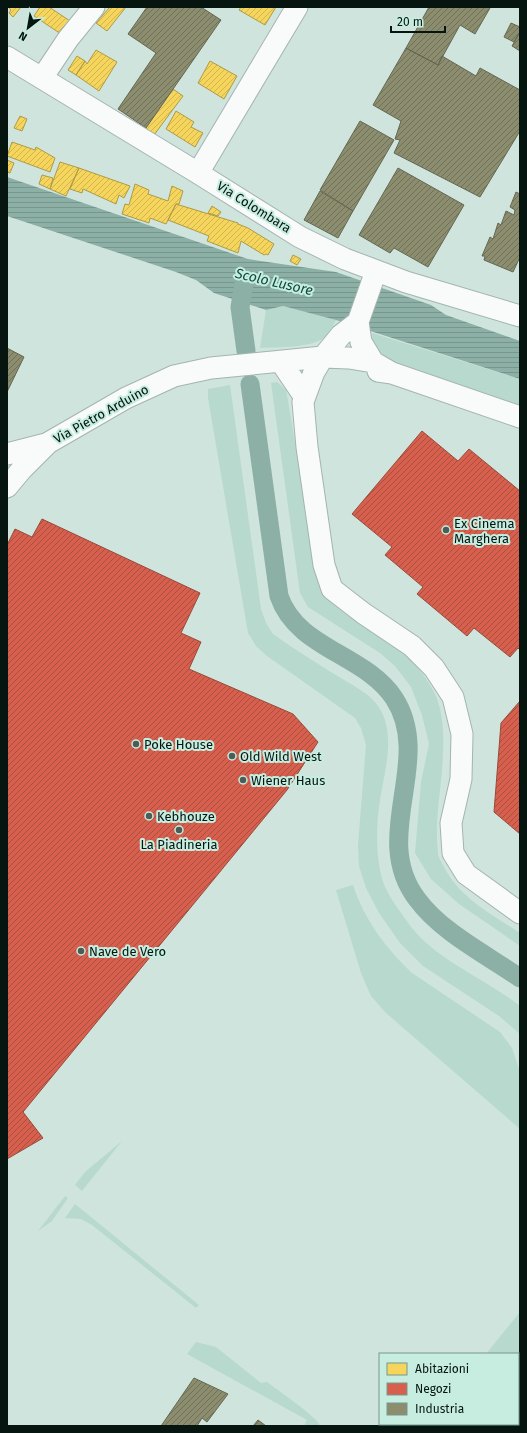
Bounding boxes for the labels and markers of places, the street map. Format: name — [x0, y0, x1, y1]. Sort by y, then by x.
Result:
place label: Ex Cinema Marghera — [454, 516, 515, 546]
marker: Ex Cinema Marghera — [441, 525, 451, 535]
place label: Poke House — [144, 737, 213, 752]
marker: Poke House — [131, 739, 141, 749]
place label: Old Wild West — [240, 749, 322, 764]
marker: Old Wild West — [227, 751, 237, 761]
place label: Wiener Haus — [251, 773, 325, 788]
marker: Wiener Haus — [238, 775, 248, 785]
place label: Kebhouze — [157, 809, 215, 824]
marker: Kebhouze — [144, 811, 154, 821]
marker: La Piadineria — [174, 825, 184, 835]
place label: La Piadineria — [140, 837, 218, 852]
place label: Nave de Vero — [89, 944, 166, 959]
marker: Nave de Vero — [76, 946, 86, 956]

